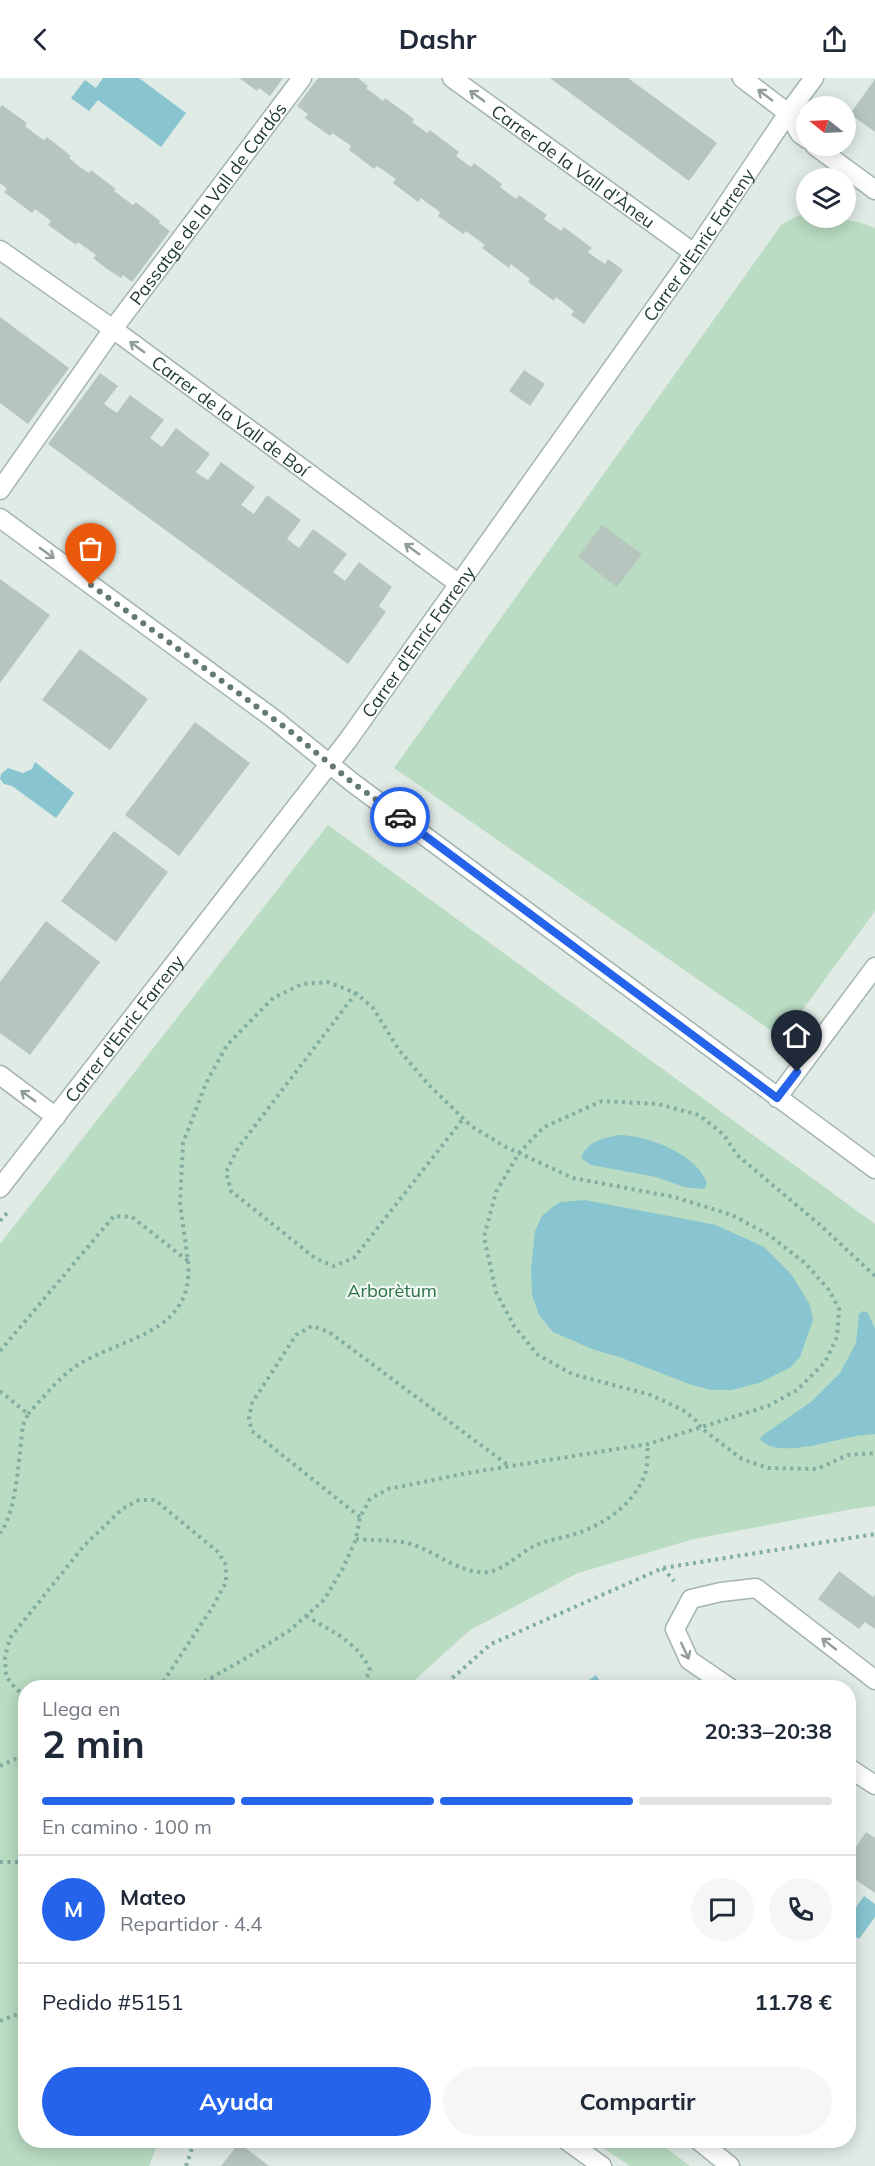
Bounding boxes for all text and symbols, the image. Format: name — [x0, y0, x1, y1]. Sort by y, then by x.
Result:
text: Dashr — [399, 22, 476, 56]
icon: back — [24, 23, 57, 56]
icon: share — [818, 23, 851, 56]
one-way arrow — [469, 89, 485, 102]
one-way arrow — [757, 89, 773, 102]
north arrow — [796, 96, 856, 156]
map controls — [796, 96, 856, 228]
street label: Passatge de la Vall de Cardós — [124, 97, 291, 309]
street label: Carrer de la Vall d'Àneu — [487, 99, 660, 233]
street label: Carrer d'Enric Farreny — [638, 163, 759, 326]
button: layers — [796, 168, 856, 228]
one-way arrow — [129, 340, 145, 353]
street label: Carrer de la Vall de Boí — [147, 350, 315, 482]
pin — [65, 523, 116, 585]
icon: bag — [74, 532, 107, 565]
one-way arrow — [405, 543, 421, 555]
one-way arrow — [39, 546, 55, 559]
street label: Carrer d'Enric Farreny — [356, 561, 480, 722]
courier — [370, 787, 430, 847]
icon: car — [384, 801, 417, 834]
street label: Carrer d'Enric Farreny — [59, 950, 189, 1107]
pin — [771, 1010, 822, 1072]
icon: home — [780, 1019, 813, 1052]
one-way arrow — [21, 1090, 37, 1102]
park label: Arborètum — [347, 1279, 437, 1302]
one-way arrow — [821, 1638, 837, 1651]
one-way arrow — [680, 1641, 692, 1659]
text: Llega en — [42, 1696, 120, 1721]
text: 20:33–20:38 — [704, 1717, 832, 1745]
text: 2 min — [42, 1719, 145, 1768]
text: En camino · 100 m — [42, 1814, 212, 1839]
button: chat — [691, 1878, 754, 1941]
button: phone — [769, 1878, 832, 1941]
text: Mateo — [120, 1883, 186, 1911]
text: M — [64, 1895, 83, 1923]
text: Repartidor · 4.4 — [120, 1911, 262, 1936]
text: Pedido #5151 — [42, 1988, 184, 2016]
text: 11.78 € — [755, 1988, 832, 2016]
button: Ayuda — [42, 2067, 431, 2136]
button: Compartir — [443, 2067, 832, 2136]

